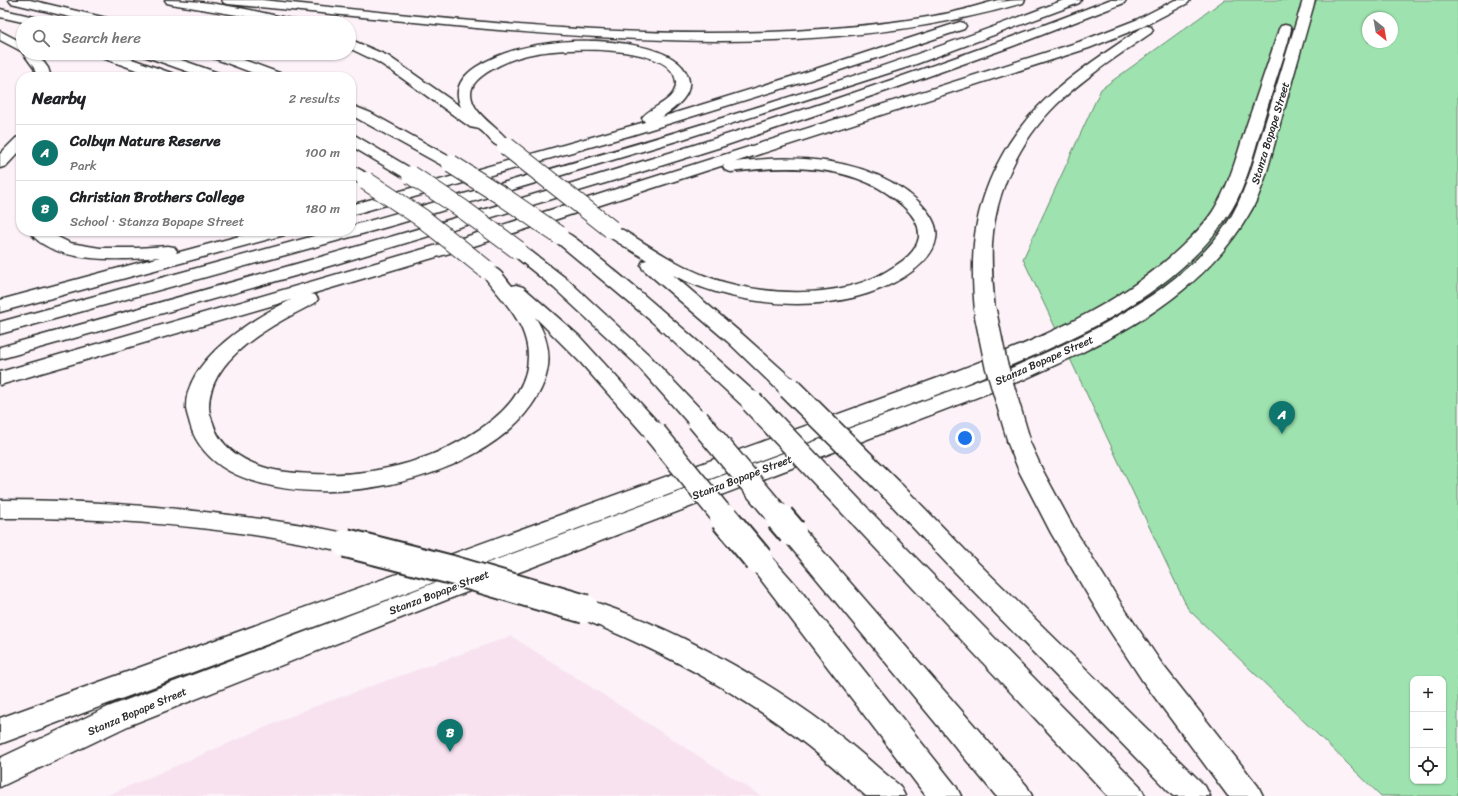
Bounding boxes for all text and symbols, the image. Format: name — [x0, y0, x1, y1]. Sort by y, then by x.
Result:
north arrow — [1362, 12, 1398, 48]
search box — [16, 16, 356, 60]
text: Search here — [62, 25, 141, 51]
icon: search — [30, 27, 52, 49]
street label: Stanza Bopape Street — [1246, 79, 1295, 187]
text: Nearby — [32, 83, 86, 113]
text: 2 results — [289, 87, 340, 110]
text: Colbyn Nature Reserve — [70, 128, 221, 154]
text: A — [41, 141, 49, 164]
text: 100 m — [305, 141, 340, 164]
text: Park — [70, 154, 97, 177]
text: Christian Brothers College — [70, 184, 245, 210]
text: B — [41, 197, 49, 220]
text: 180 m — [305, 197, 340, 220]
text: School · Stanza Bopape Street — [70, 210, 244, 233]
street label: Stanza Bopape Street — [992, 330, 1097, 391]
pin: A — [1269, 401, 1295, 434]
your location — [955, 428, 975, 448]
street label: Stanza Bopape Street — [689, 449, 795, 505]
street label: Stanza Bopape Street — [386, 564, 492, 620]
map controls — [1410, 676, 1446, 784]
button: + — [1410, 676, 1446, 712]
street label: Stanza Bopape Street — [84, 682, 190, 741]
button: − — [1410, 712, 1446, 748]
pin: B — [437, 719, 463, 752]
button: locate — [1410, 748, 1446, 784]

